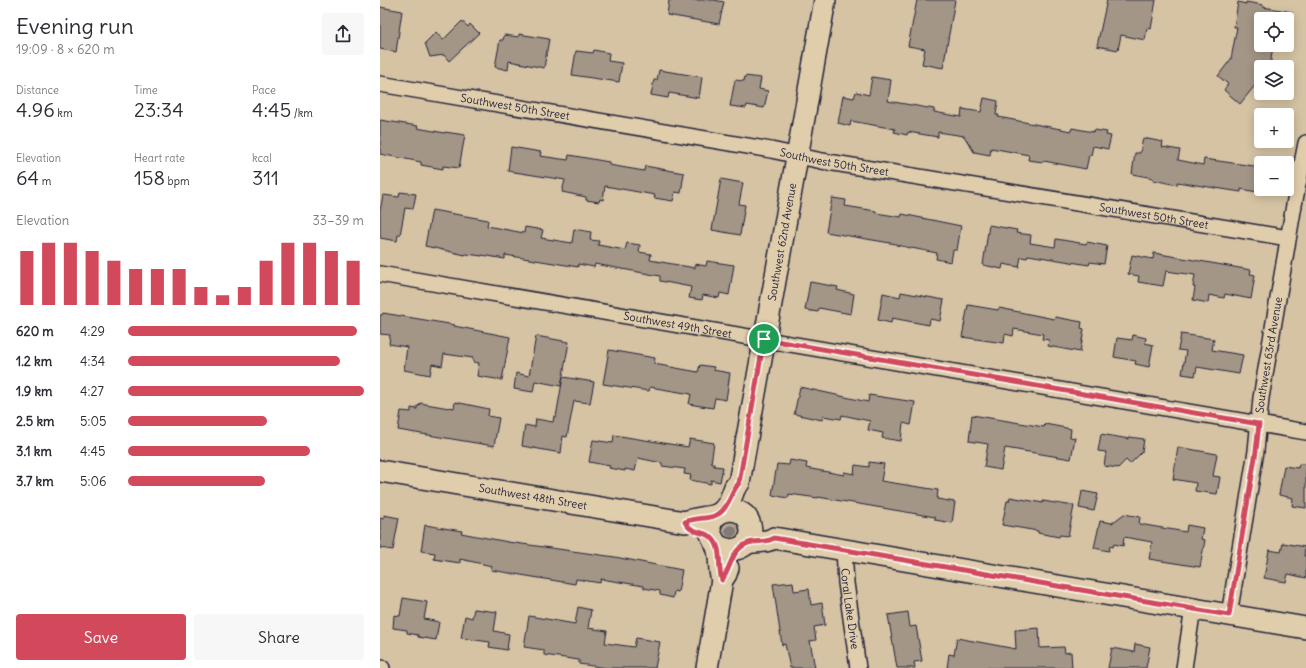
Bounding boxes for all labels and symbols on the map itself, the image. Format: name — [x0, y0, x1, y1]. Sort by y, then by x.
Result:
street label: Southwest 50th Street — [459, 91, 571, 123]
street label: Southwest 50th Street — [779, 145, 890, 179]
street label: Southwest 62nd Avenue — [765, 182, 799, 302]
street label: Southwest 50th Street — [1098, 200, 1210, 232]
street label: Southwest 63rd Avenue — [1253, 296, 1285, 414]
street label: Southwest 49th Street — [623, 309, 733, 341]
pin — [747, 322, 781, 356]
street label: Southwest 48th Street — [478, 481, 588, 513]
street label: Coral Lake Drive — [838, 568, 862, 650]

